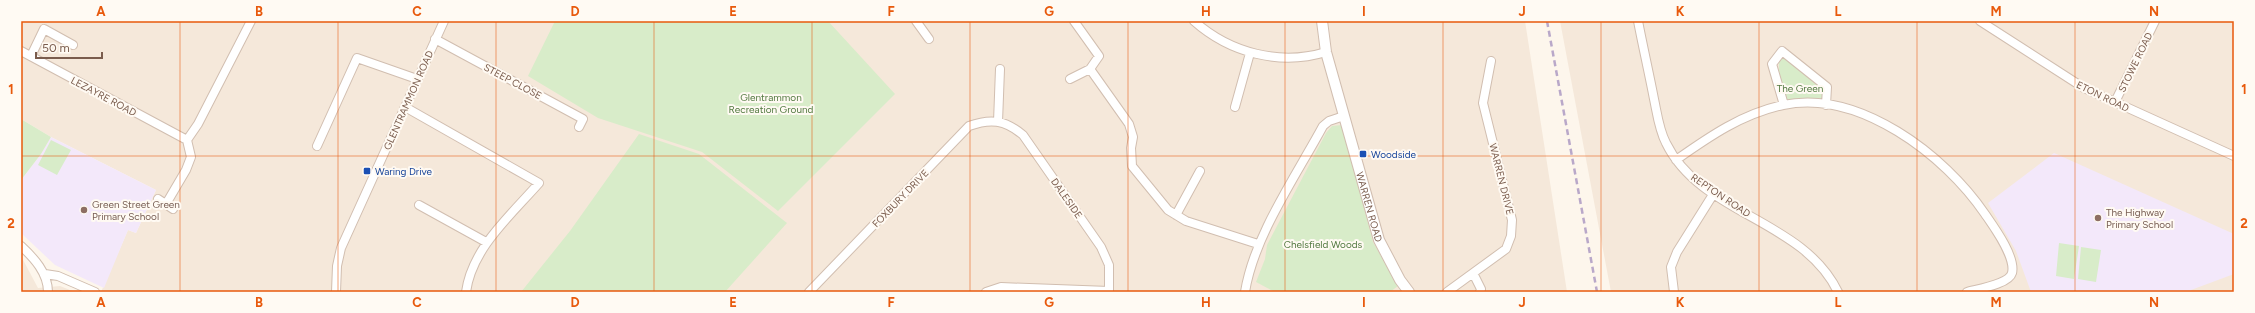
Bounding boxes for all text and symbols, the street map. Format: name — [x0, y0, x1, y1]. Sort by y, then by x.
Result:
text: A — [96, 4, 106, 19]
text: B — [255, 4, 263, 19]
text: C — [412, 4, 422, 19]
text: D — [570, 4, 580, 19]
text: E — [729, 4, 737, 19]
text: F — [887, 4, 895, 19]
text: G — [1044, 4, 1054, 19]
text: H — [1201, 4, 1211, 19]
text: I — [1362, 4, 1366, 19]
text: J — [1518, 4, 1526, 19]
text: K — [1676, 4, 1685, 19]
text: L — [1835, 4, 1842, 19]
text: M — [1990, 4, 2002, 19]
text: N — [2149, 4, 2159, 19]
street label: STOWE ROAD — [2115, 30, 2156, 94]
scale bar — [36, 34, 102, 60]
text: 50 m — [42, 41, 70, 55]
street label: GLENTRAMMON ROAD — [381, 48, 436, 152]
street label: STEEP CLOSE — [482, 61, 544, 102]
street label: LEZAYRE ROAD — [69, 74, 139, 119]
street label: ETON ROAD — [2074, 78, 2131, 115]
text: 1 — [8, 82, 14, 97]
park label: The Green — [1777, 82, 1824, 95]
text: 1 — [2241, 82, 2247, 97]
park label: Glentrammon Recreation Ground — [729, 91, 814, 116]
street label: WARREN DRIVE — [1486, 142, 1517, 216]
place label: Woodside — [1371, 148, 1416, 161]
marker: Woodside — [1358, 149, 1368, 159]
place label: Waring Drive — [375, 165, 433, 178]
marker: Waring Drive — [362, 166, 372, 176]
street label: FOXBURY DRIVE — [869, 166, 931, 230]
street label: WARREN ROAD — [1353, 170, 1385, 244]
street label: REPTON ROAD — [1688, 171, 1753, 220]
street label: DALESIDE — [1048, 176, 1085, 221]
place label: Green Street Green Primary School — [92, 198, 180, 223]
marker: Green Street Green Primary School — [79, 205, 89, 215]
place label: The Highway Primary School — [2106, 206, 2173, 231]
marker: The Highway Primary School — [2093, 213, 2103, 223]
text: 2 — [7, 216, 15, 231]
text: 2 — [2240, 216, 2248, 231]
park label: Chelsfield Woods — [1284, 238, 1363, 251]
text: A — [96, 295, 106, 310]
text: B — [255, 295, 263, 310]
text: C — [412, 295, 422, 310]
text: D — [570, 295, 580, 310]
text: E — [729, 295, 737, 310]
text: F — [887, 295, 895, 310]
text: G — [1044, 295, 1054, 310]
text: H — [1201, 295, 1211, 310]
text: I — [1362, 295, 1366, 310]
text: J — [1518, 295, 1526, 310]
text: K — [1676, 295, 1685, 310]
text: L — [1835, 295, 1842, 310]
text: M — [1990, 295, 2002, 310]
text: N — [2149, 295, 2159, 310]

